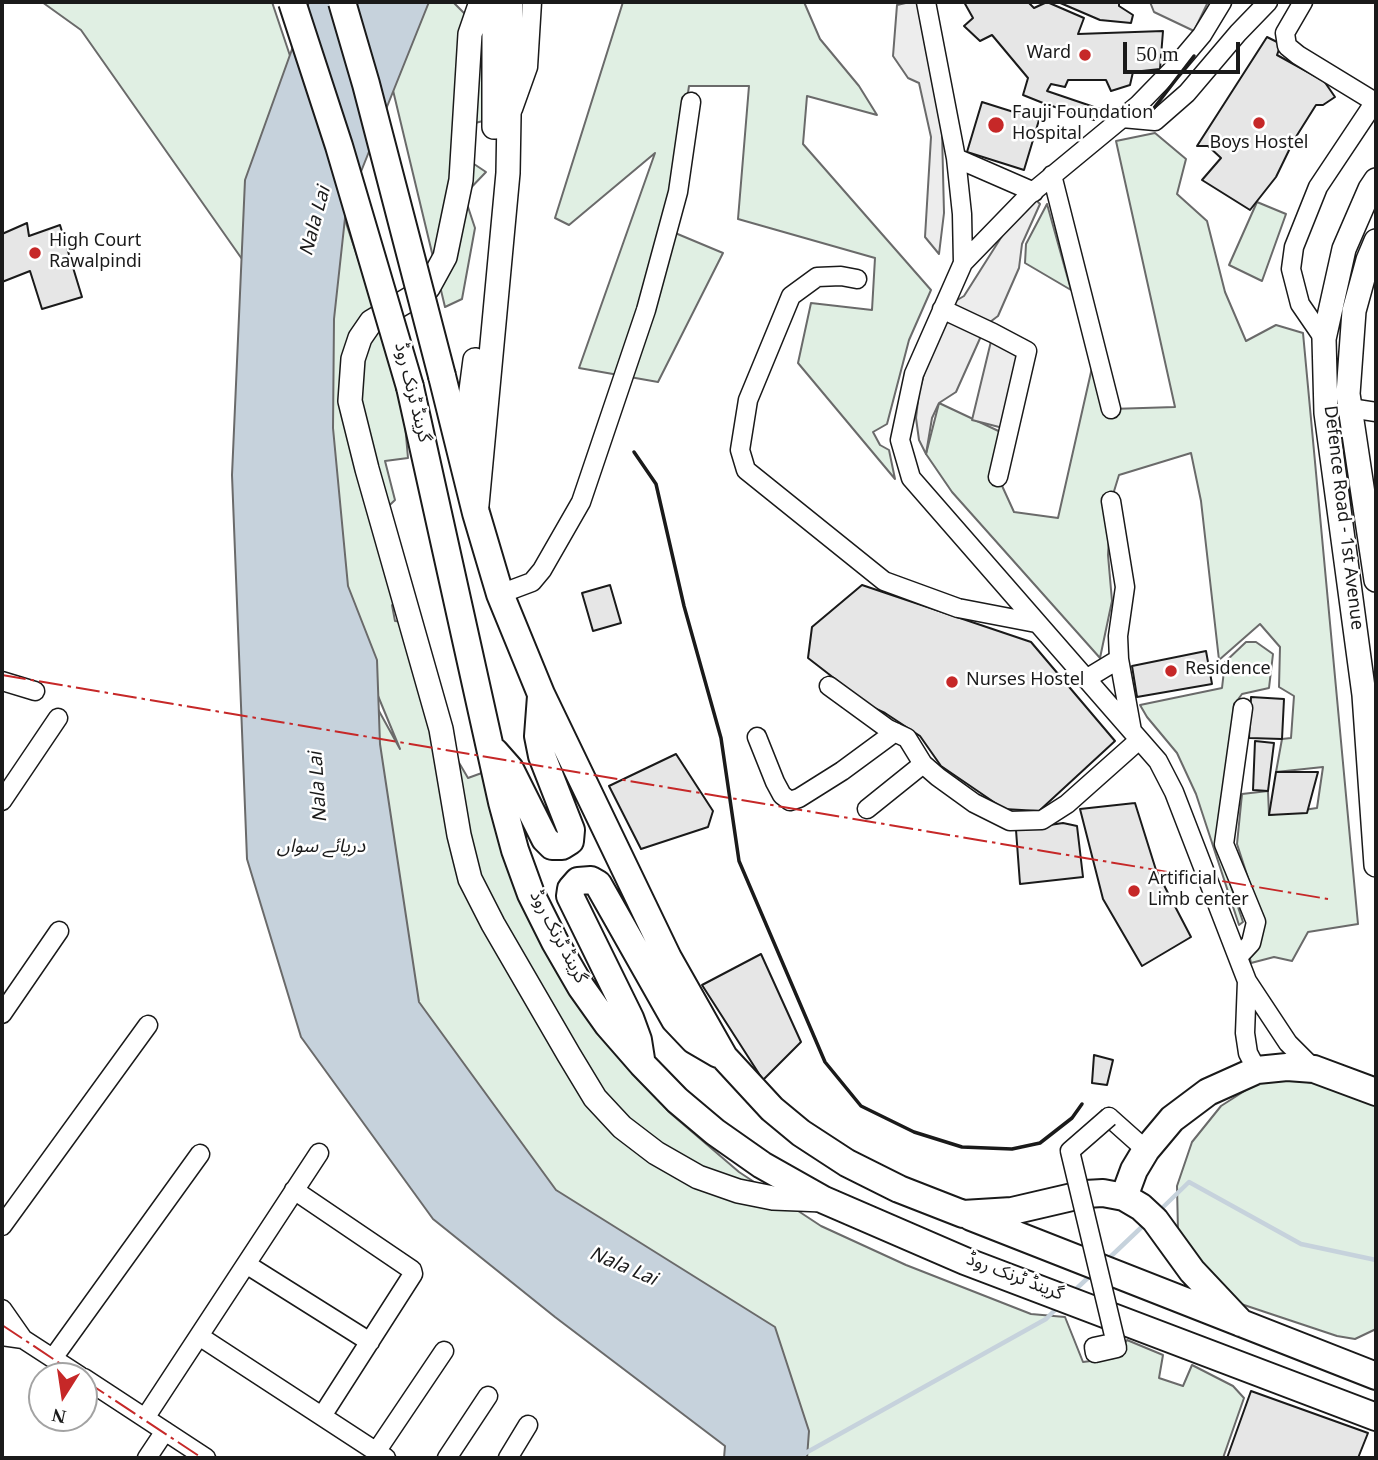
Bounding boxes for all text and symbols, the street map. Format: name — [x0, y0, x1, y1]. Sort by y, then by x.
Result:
scale bar — [1126, 28, 1243, 72]
text: 50 m — [1136, 42, 1179, 66]
place label: Ward — [1026, 44, 1071, 66]
marker: Ward — [1077, 47, 1093, 63]
place label: Fauji Foundation Hospital — [1012, 104, 1153, 146]
marker: Fauji Foundation Hospital — [986, 115, 1006, 135]
marker: Boys Hostel — [1251, 115, 1267, 131]
place label: Boys Hostel — [1210, 134, 1308, 156]
water label: Nala Lai — [298, 185, 338, 259]
place label: High Court Rawalpindi — [49, 232, 142, 274]
marker: High Court Rawalpindi — [27, 245, 43, 261]
street label: گرینڈ ٹرنک روڈ — [387, 341, 433, 445]
street label: Defence Road - 1st Avenue — [1317, 405, 1365, 631]
place label: Residence — [1185, 660, 1271, 682]
marker: Residence — [1163, 663, 1179, 679]
place label: Nurses Hostel — [966, 671, 1084, 693]
marker: Nurses Hostel — [944, 674, 960, 690]
water label: Nala Lai — [307, 751, 335, 823]
water label: دریائے سواں — [277, 838, 365, 860]
place label: Artificial Limb center — [1148, 870, 1249, 912]
marker: Artificial Limb center — [1126, 883, 1142, 899]
street label: گرینڈ ٹرنک روڈ — [522, 888, 590, 988]
water label: Nala Lai — [585, 1245, 659, 1293]
street label: گرینڈ ٹرنک روڈ — [962, 1251, 1066, 1307]
north arrow — [28, 1362, 98, 1432]
text: N — [50, 1404, 68, 1428]

